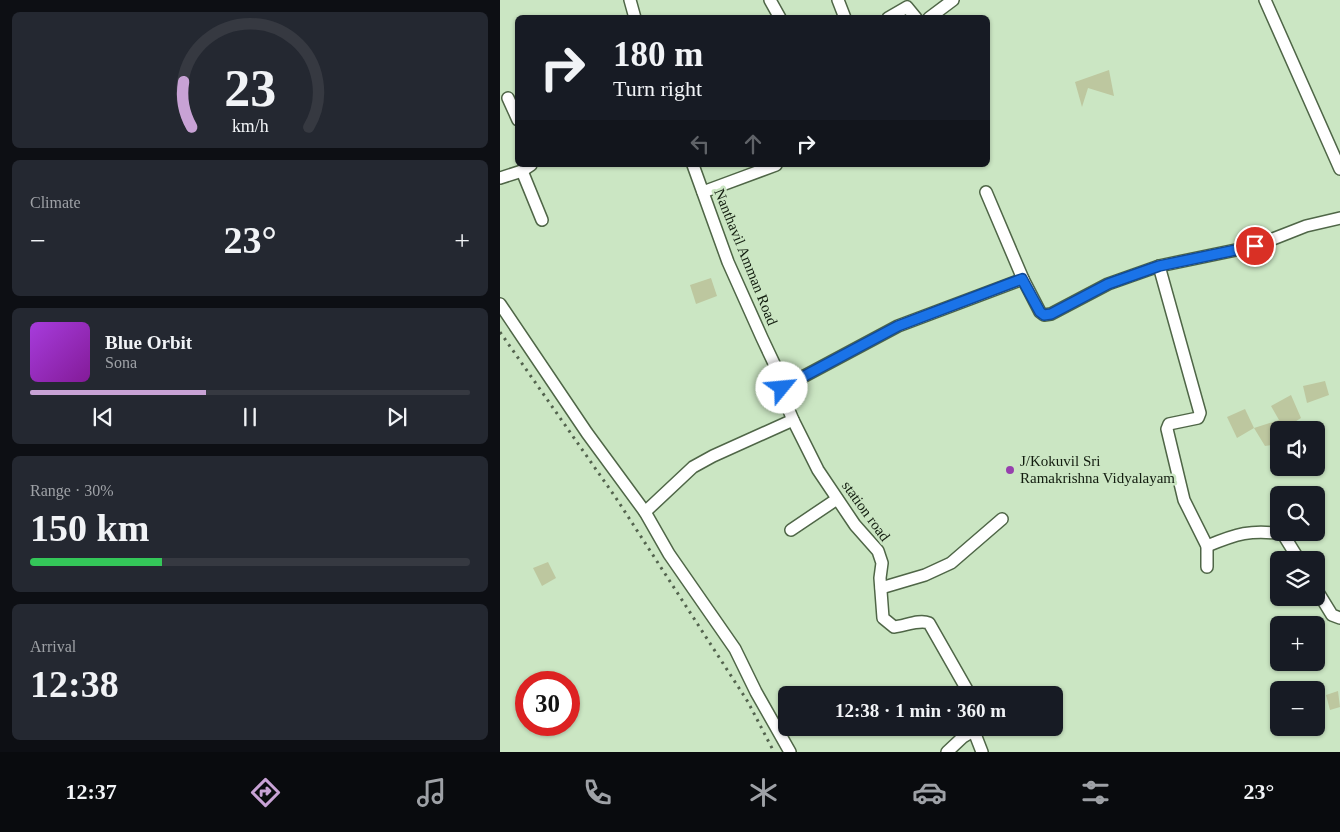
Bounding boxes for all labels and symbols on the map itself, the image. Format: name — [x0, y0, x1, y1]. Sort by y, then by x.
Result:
street label: Nanthavil Amman Road — [711, 186, 781, 328]
pin — [1234, 225, 1276, 267]
position arrow — [755, 361, 807, 413]
place label: J/Kokuvil Sri Ramakrishna Vidyalayam — [1020, 453, 1175, 486]
marker: J/Kokuvil Sri Ramakrishna Vidyalayam — [1004, 464, 1016, 476]
street label: station road — [839, 478, 893, 545]
speed limit sign: 30 — [515, 671, 580, 736]

